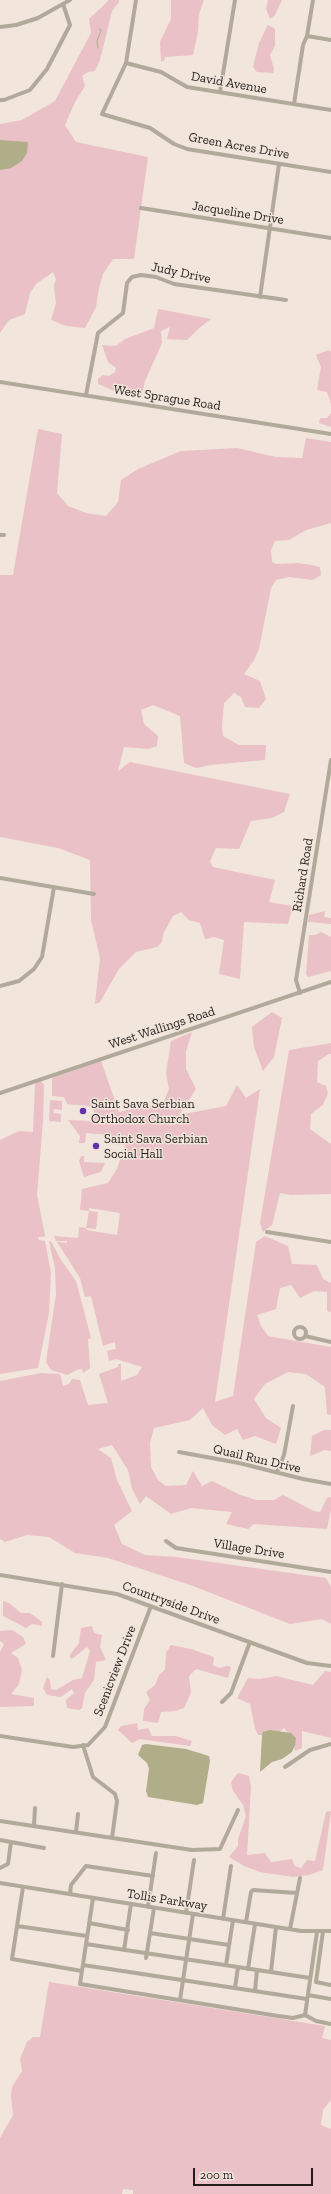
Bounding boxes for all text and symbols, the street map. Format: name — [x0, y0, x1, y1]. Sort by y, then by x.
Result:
street label: David Avenue — [190, 69, 268, 97]
street label: Green Acres Drive — [187, 129, 291, 163]
street label: Jacqueline Drive — [191, 198, 285, 228]
street label: Judy Drive — [150, 259, 212, 287]
street label: West Sprague Road — [112, 382, 222, 414]
street label: Richard Road — [289, 837, 317, 913]
street label: West Wallings Road — [107, 1003, 217, 1053]
place label: Saint Sava Serbian Orthodox Church — [91, 1096, 195, 1127]
marker: Saint Sava Serbian Orthodox Church — [78, 1106, 88, 1116]
place label: Saint Sava Serbian Social Hall — [104, 1131, 208, 1162]
marker: Saint Sava Serbian Social Hall — [91, 1141, 101, 1151]
street label: Quail Run Drive — [212, 1441, 302, 1477]
street label: Village Drive — [212, 1536, 286, 1562]
street label: Countryside Drive — [120, 1578, 222, 1628]
street label: Scenicview Drive — [91, 1623, 139, 1719]
street label: Tollis Parkway — [126, 1886, 208, 1914]
scale bar — [195, 2160, 315, 2186]
text: 200 m — [200, 2168, 233, 2182]

